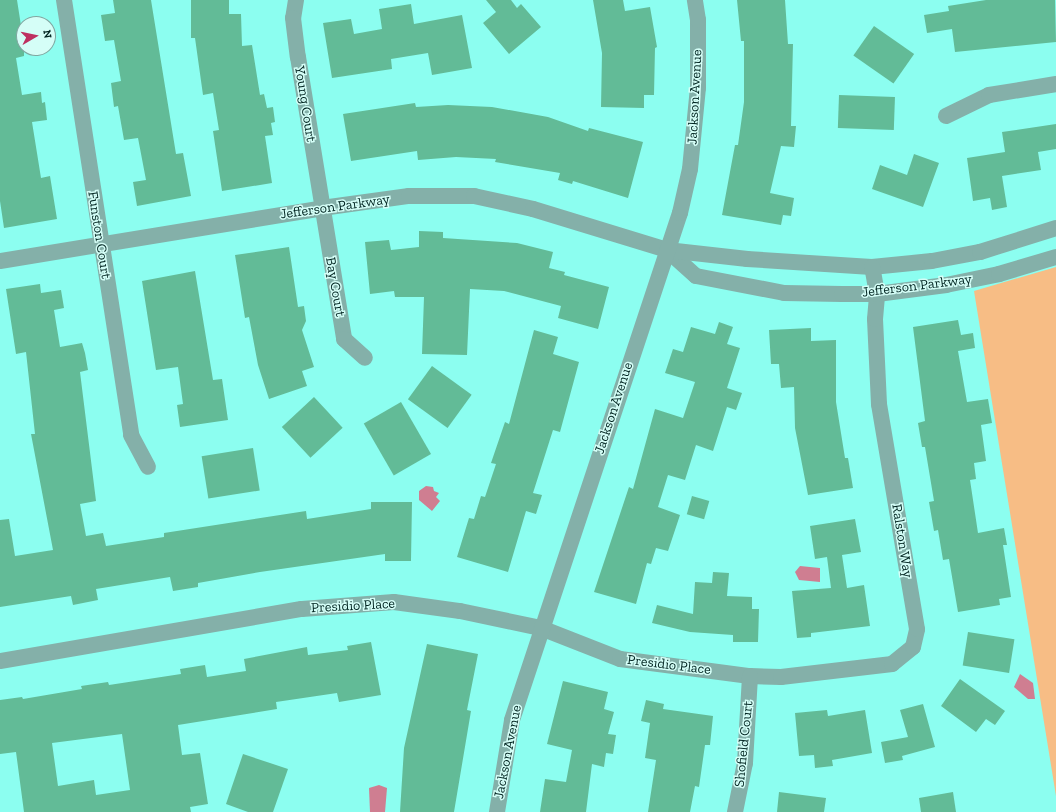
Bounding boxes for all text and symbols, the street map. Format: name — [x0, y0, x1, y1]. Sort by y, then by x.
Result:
north arrow — [16, 16, 56, 56]
text: N — [40, 29, 54, 39]
street label: Jackson Avenue — [684, 49, 706, 145]
street label: Young Court — [291, 65, 319, 143]
street label: Funston Court — [84, 190, 114, 280]
street label: Jefferson Parkway — [279, 191, 391, 223]
street label: Bay Court — [321, 256, 349, 318]
street label: Jefferson Parkway — [861, 271, 973, 301]
street label: Jackson Avenue — [591, 360, 637, 456]
street label: Ralston Way — [888, 503, 916, 579]
street label: Presidio Place — [311, 595, 395, 617]
street label: Presidio Place — [626, 652, 712, 678]
street label: Shofield Court — [731, 700, 757, 788]
street label: Jackson Avenue — [491, 704, 525, 800]

